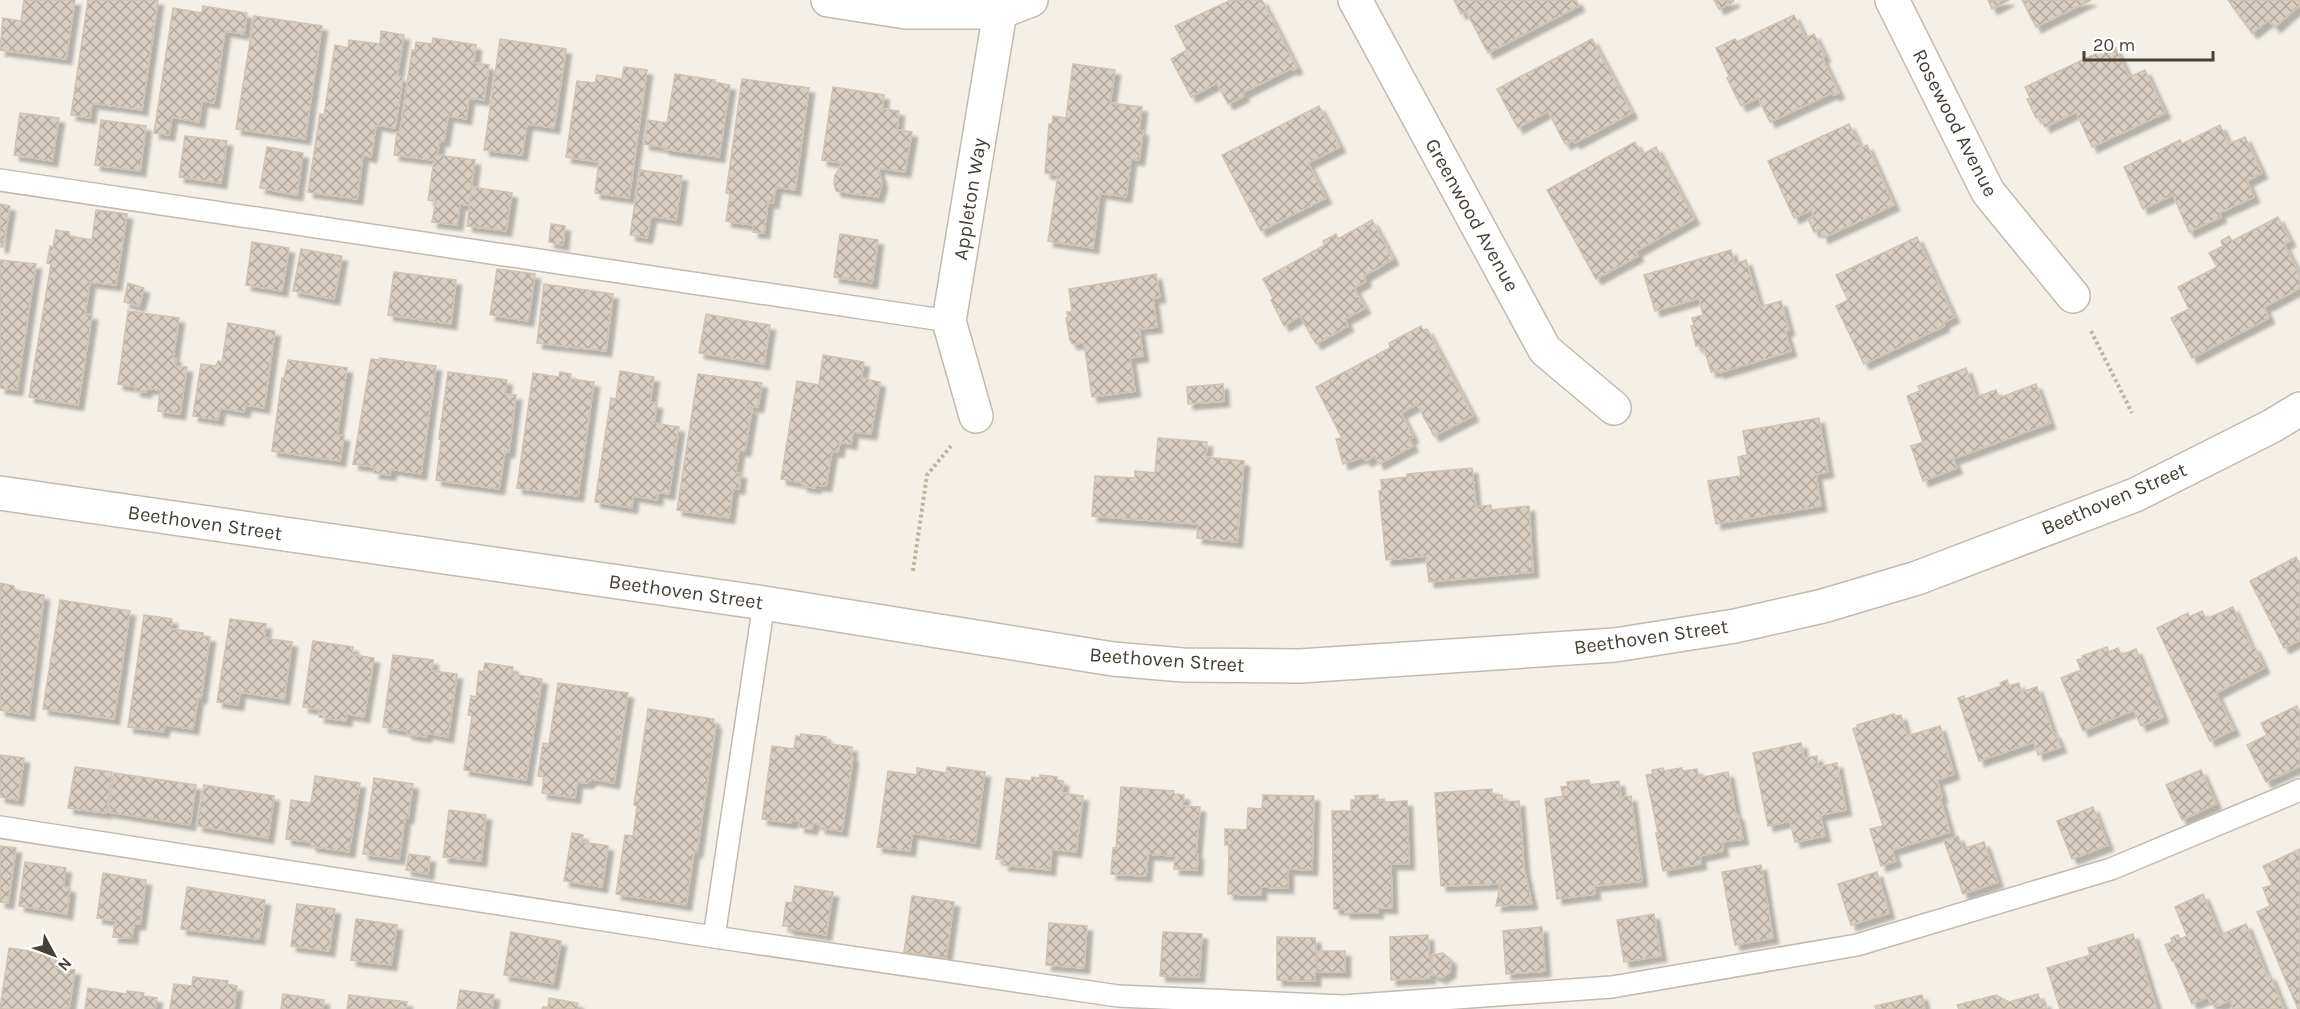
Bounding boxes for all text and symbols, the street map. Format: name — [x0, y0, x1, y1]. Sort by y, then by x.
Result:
scale bar — [2084, 24, 2213, 62]
text: 20 m — [2093, 34, 2135, 56]
street label: Rosewood Avenue — [1908, 45, 2002, 201]
street label: Greenwood Avenue — [1420, 134, 1524, 296]
street label: Appleton Way — [949, 136, 991, 262]
street label: Beethoven Street — [2038, 458, 2191, 540]
street label: Beethoven Street — [126, 501, 284, 545]
street label: Beethoven Street — [607, 570, 765, 614]
street label: Beethoven Street — [1572, 615, 1730, 659]
street label: Beethoven Street — [1089, 643, 1246, 677]
north arrow — [24, 925, 84, 985]
text: N — [54, 954, 76, 975]

